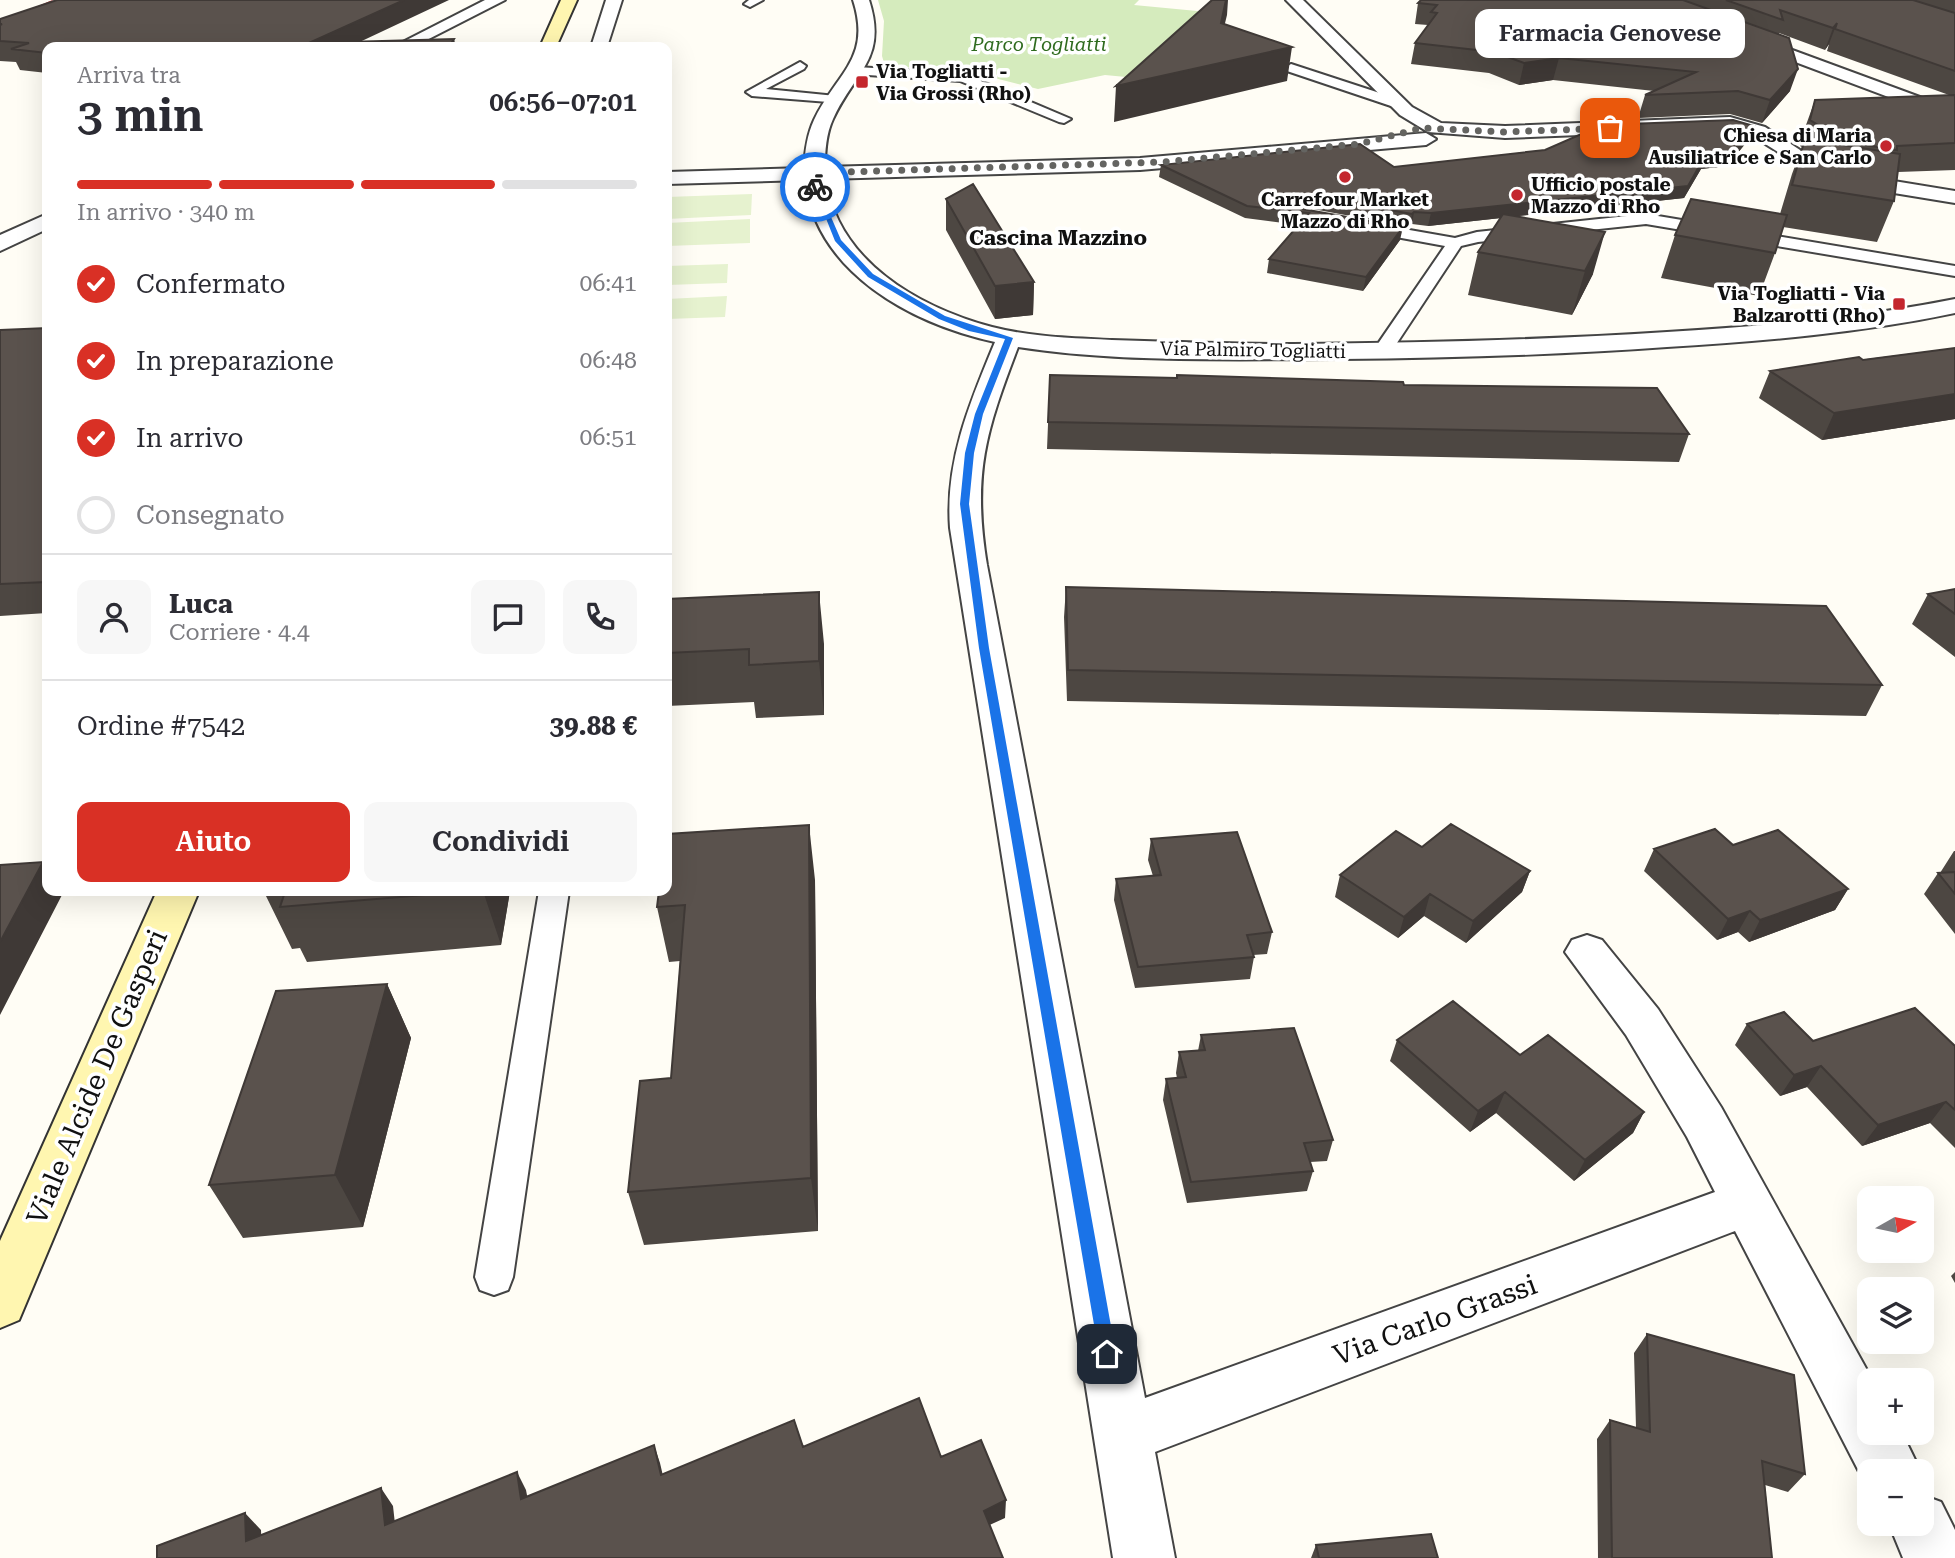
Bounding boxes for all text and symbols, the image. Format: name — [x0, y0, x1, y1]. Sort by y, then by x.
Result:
callout: Farmacia Genovese — [1475, 9, 1745, 58]
text: Farmacia Genovese — [1499, 20, 1721, 47]
park label: Parco Togliatti — [971, 33, 1106, 56]
place label: Via Togliatti - Via Grossi (Rho) — [876, 60, 1031, 105]
text: Arriva tra — [77, 62, 181, 89]
marker: Via Togliatti - Via Grossi (Rho) — [854, 74, 870, 90]
text: 06:56–07:01 — [489, 87, 637, 117]
text: 3 min — [77, 88, 204, 142]
pin — [1580, 98, 1640, 158]
icon: bag — [1591, 109, 1629, 147]
place label: Chiesa di Maria Ausiliatrice e San Carlo — [1648, 124, 1872, 169]
marker: Chiesa di Maria Ausiliatrice e San Carlo — [1878, 138, 1894, 154]
courier — [780, 152, 850, 222]
icon: bike — [796, 168, 834, 206]
marker: Carrefour Market Mazzo di Rho — [1337, 169, 1353, 185]
place label: Ufficio postale Mazzo di Rho — [1531, 173, 1671, 218]
marker: Ufficio postale Mazzo di Rho — [1509, 187, 1525, 203]
place label: Carrefour Market Mazzo di Rho — [1261, 188, 1429, 233]
text: In arrivo · 340 m — [77, 199, 255, 226]
district label: Cascina Mazzino — [969, 226, 1147, 250]
icon: check — [77, 265, 115, 303]
text: Confermato — [136, 269, 285, 299]
text: 06:41 — [580, 270, 637, 297]
place label: Via Togliatti - Via Balzarotti (Rho) — [1717, 282, 1885, 327]
marker: Via Togliatti - Via Balzarotti (Rho) — [1891, 296, 1907, 312]
street label: Via Palmiro Togliatti — [1160, 337, 1346, 363]
icon: check — [77, 342, 115, 380]
text: In preparazione — [136, 346, 334, 376]
text: 06:48 — [580, 347, 637, 374]
icon: check — [77, 419, 115, 457]
text: In arrivo — [136, 423, 243, 453]
text: 06:51 — [580, 424, 637, 451]
text: Consegnato — [136, 500, 285, 530]
button: person — [77, 580, 151, 654]
button: chat — [471, 580, 545, 654]
button: phone — [563, 580, 637, 654]
text: Luca — [169, 589, 233, 619]
text: Corriere · 4.4 — [169, 619, 310, 646]
text: Ordine #7542 — [77, 711, 245, 741]
text: 39.88 € — [549, 711, 637, 741]
button: Aiuto — [77, 802, 350, 882]
button: Condividi — [364, 802, 637, 882]
street label: Viale Alcide De Gasperi — [20, 924, 174, 1229]
north arrow — [1857, 1186, 1934, 1264]
map controls — [1857, 1186, 1934, 1536]
street label: Via Carlo Grassi — [1329, 1268, 1541, 1372]
button: layers — [1857, 1277, 1934, 1354]
pin — [1077, 1324, 1137, 1384]
icon: home — [1088, 1335, 1126, 1373]
button: + — [1857, 1368, 1934, 1445]
button: − — [1857, 1459, 1934, 1536]

